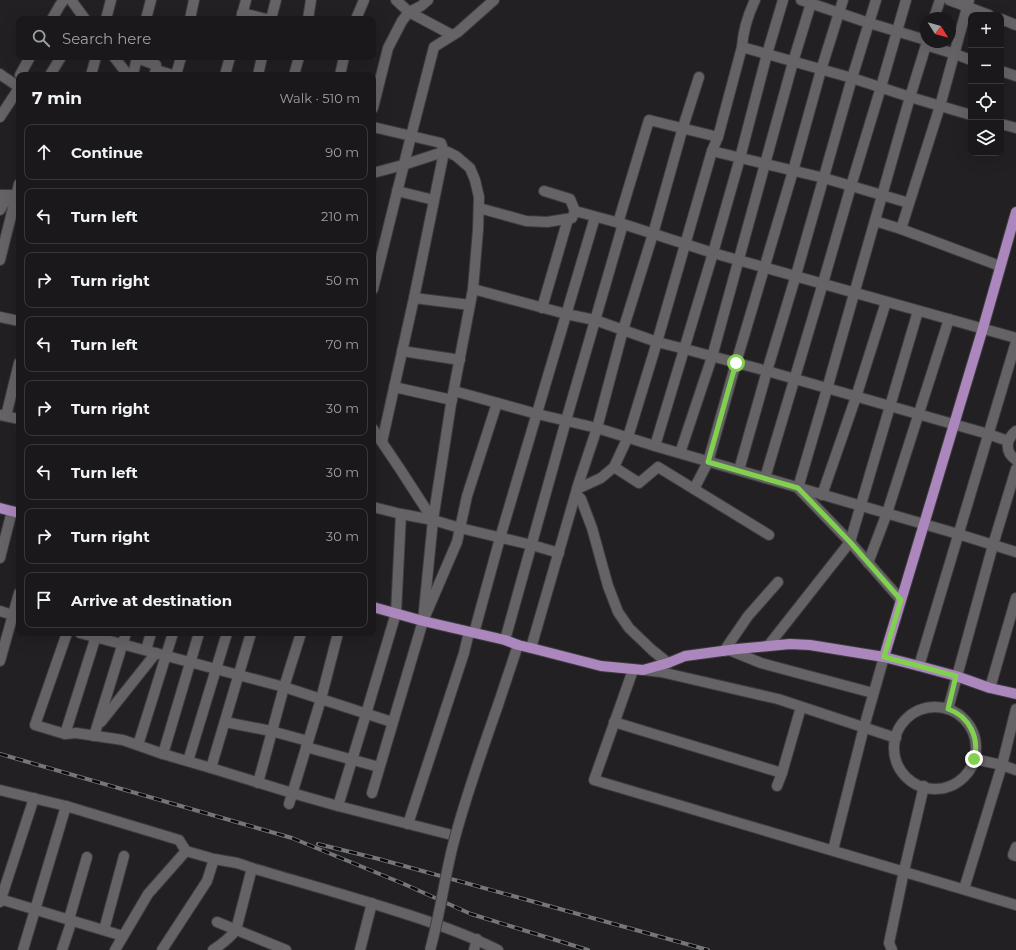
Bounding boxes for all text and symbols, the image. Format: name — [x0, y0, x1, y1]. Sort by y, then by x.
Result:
north arrow — [920, 12, 956, 48]
map controls — [968, 12, 1004, 156]
button: + — [968, 12, 1004, 48]
search box — [16, 16, 376, 60]
icon: search — [30, 27, 52, 49]
text: Search here — [62, 29, 151, 48]
button: − — [968, 48, 1004, 84]
button: locate — [968, 84, 1004, 120]
text: 7 min — [32, 88, 82, 108]
text: Walk · 510 m — [279, 90, 360, 106]
button: layers — [968, 120, 1004, 156]
icon: ahead — [33, 141, 55, 163]
text: Continue — [71, 143, 143, 162]
text: 90 m — [325, 144, 359, 160]
icon: left — [33, 205, 55, 227]
text: Turn left — [71, 207, 138, 226]
text: 210 m — [321, 208, 359, 224]
icon: right — [33, 269, 55, 291]
text: Turn right — [71, 271, 150, 290]
text: 50 m — [326, 272, 359, 288]
icon: left — [33, 333, 55, 355]
text: Turn left — [71, 335, 138, 354]
text: 70 m — [326, 336, 359, 352]
route start — [727, 354, 745, 372]
icon: right — [33, 397, 55, 419]
text: Turn right — [71, 399, 150, 418]
text: 30 m — [326, 400, 359, 416]
icon: left — [33, 461, 55, 483]
text: Turn left — [71, 463, 138, 482]
text: 30 m — [326, 464, 359, 480]
icon: right — [33, 525, 55, 547]
text: Turn right — [71, 527, 150, 546]
text: 30 m — [326, 528, 359, 544]
icon: arrive — [33, 589, 55, 611]
text: Arrive at destination — [71, 591, 232, 610]
route end — [965, 750, 983, 768]

